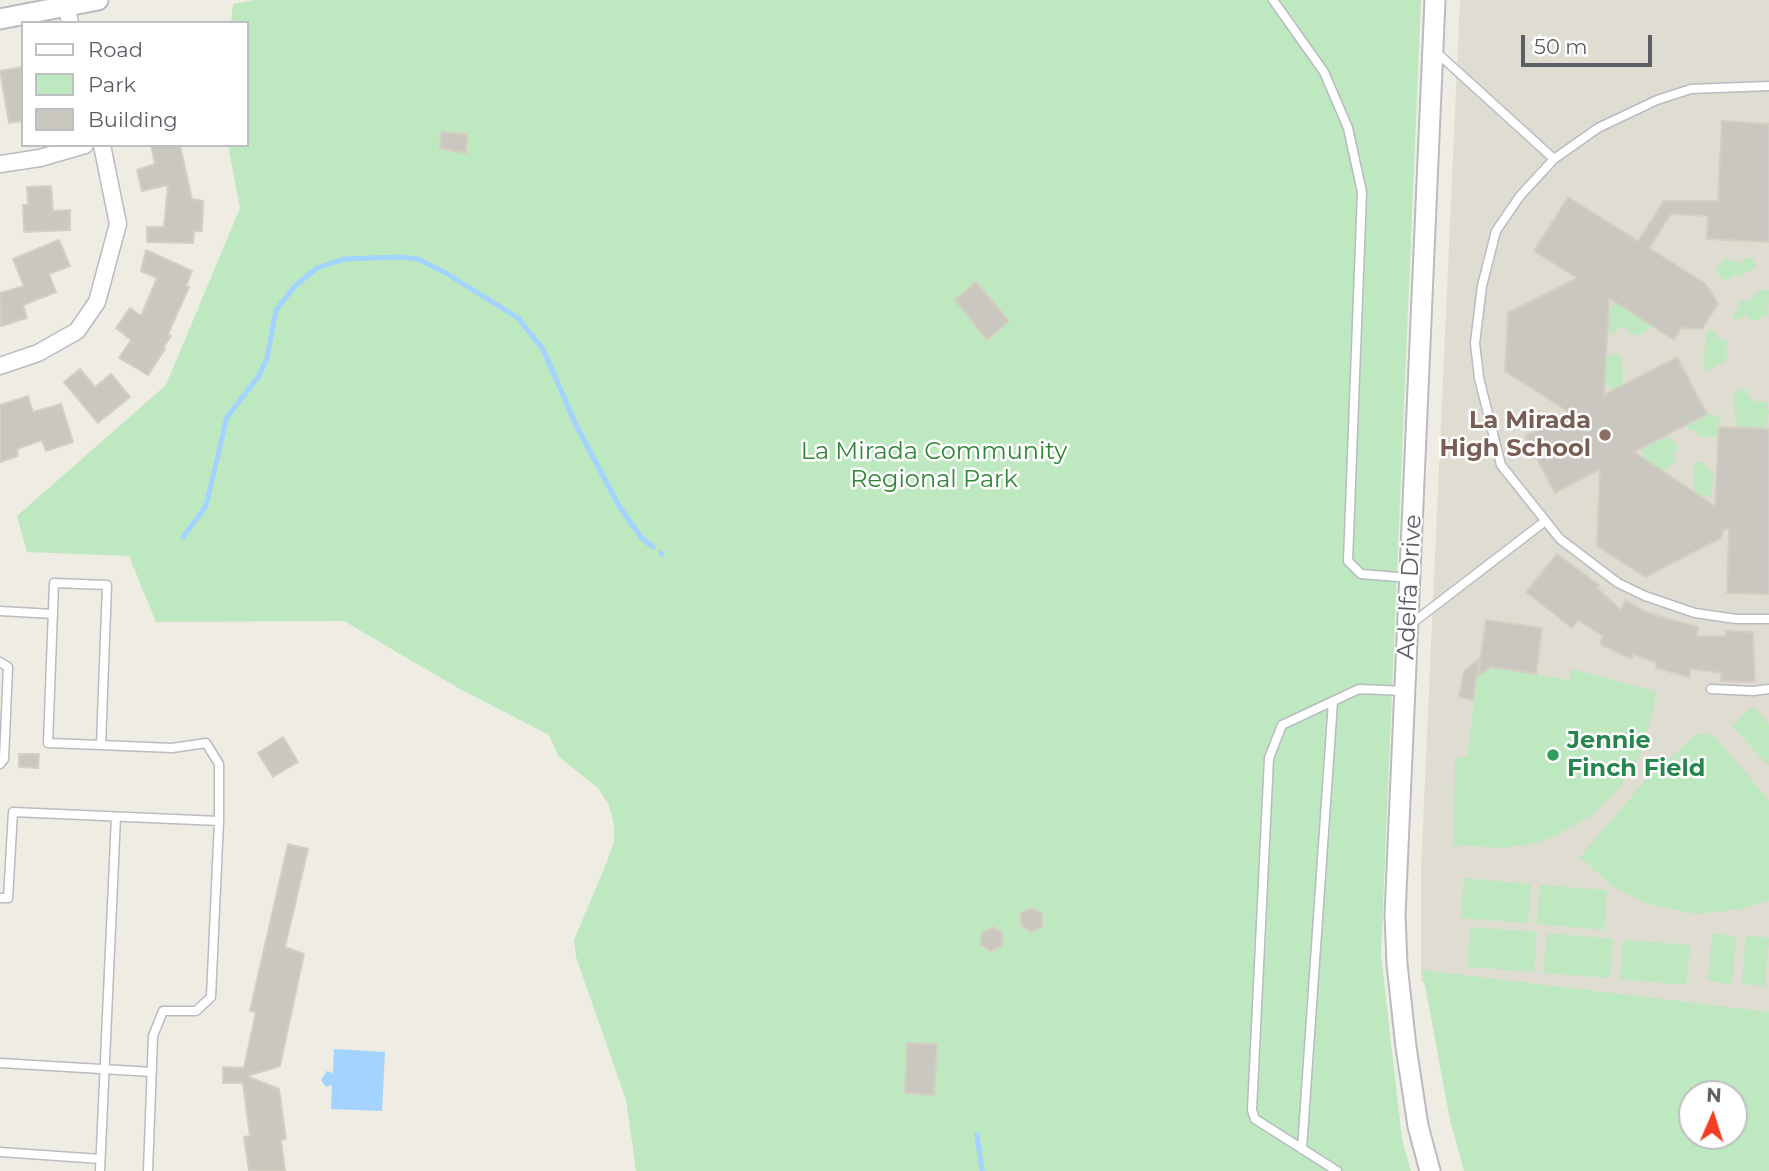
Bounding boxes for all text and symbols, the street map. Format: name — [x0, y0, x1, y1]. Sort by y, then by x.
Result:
legend — [21, 21, 248, 147]
scale bar — [1524, 21, 1655, 65]
text: 50 m — [1534, 34, 1588, 59]
text: Road — [88, 37, 143, 62]
text: Park — [88, 72, 136, 97]
text: Building — [88, 107, 178, 132]
place label: La Mirada High School — [1439, 407, 1591, 463]
marker: La Mirada High School — [1597, 427, 1613, 443]
park label: La Mirada Community Regional Park — [801, 438, 1067, 494]
street label: Adelfa Drive — [1392, 514, 1428, 660]
place label: Jennie Finch Field — [1567, 727, 1705, 783]
marker: Jennie Finch Field — [1545, 747, 1561, 763]
north arrow — [1678, 1080, 1748, 1150]
text: N — [1706, 1084, 1722, 1107]

